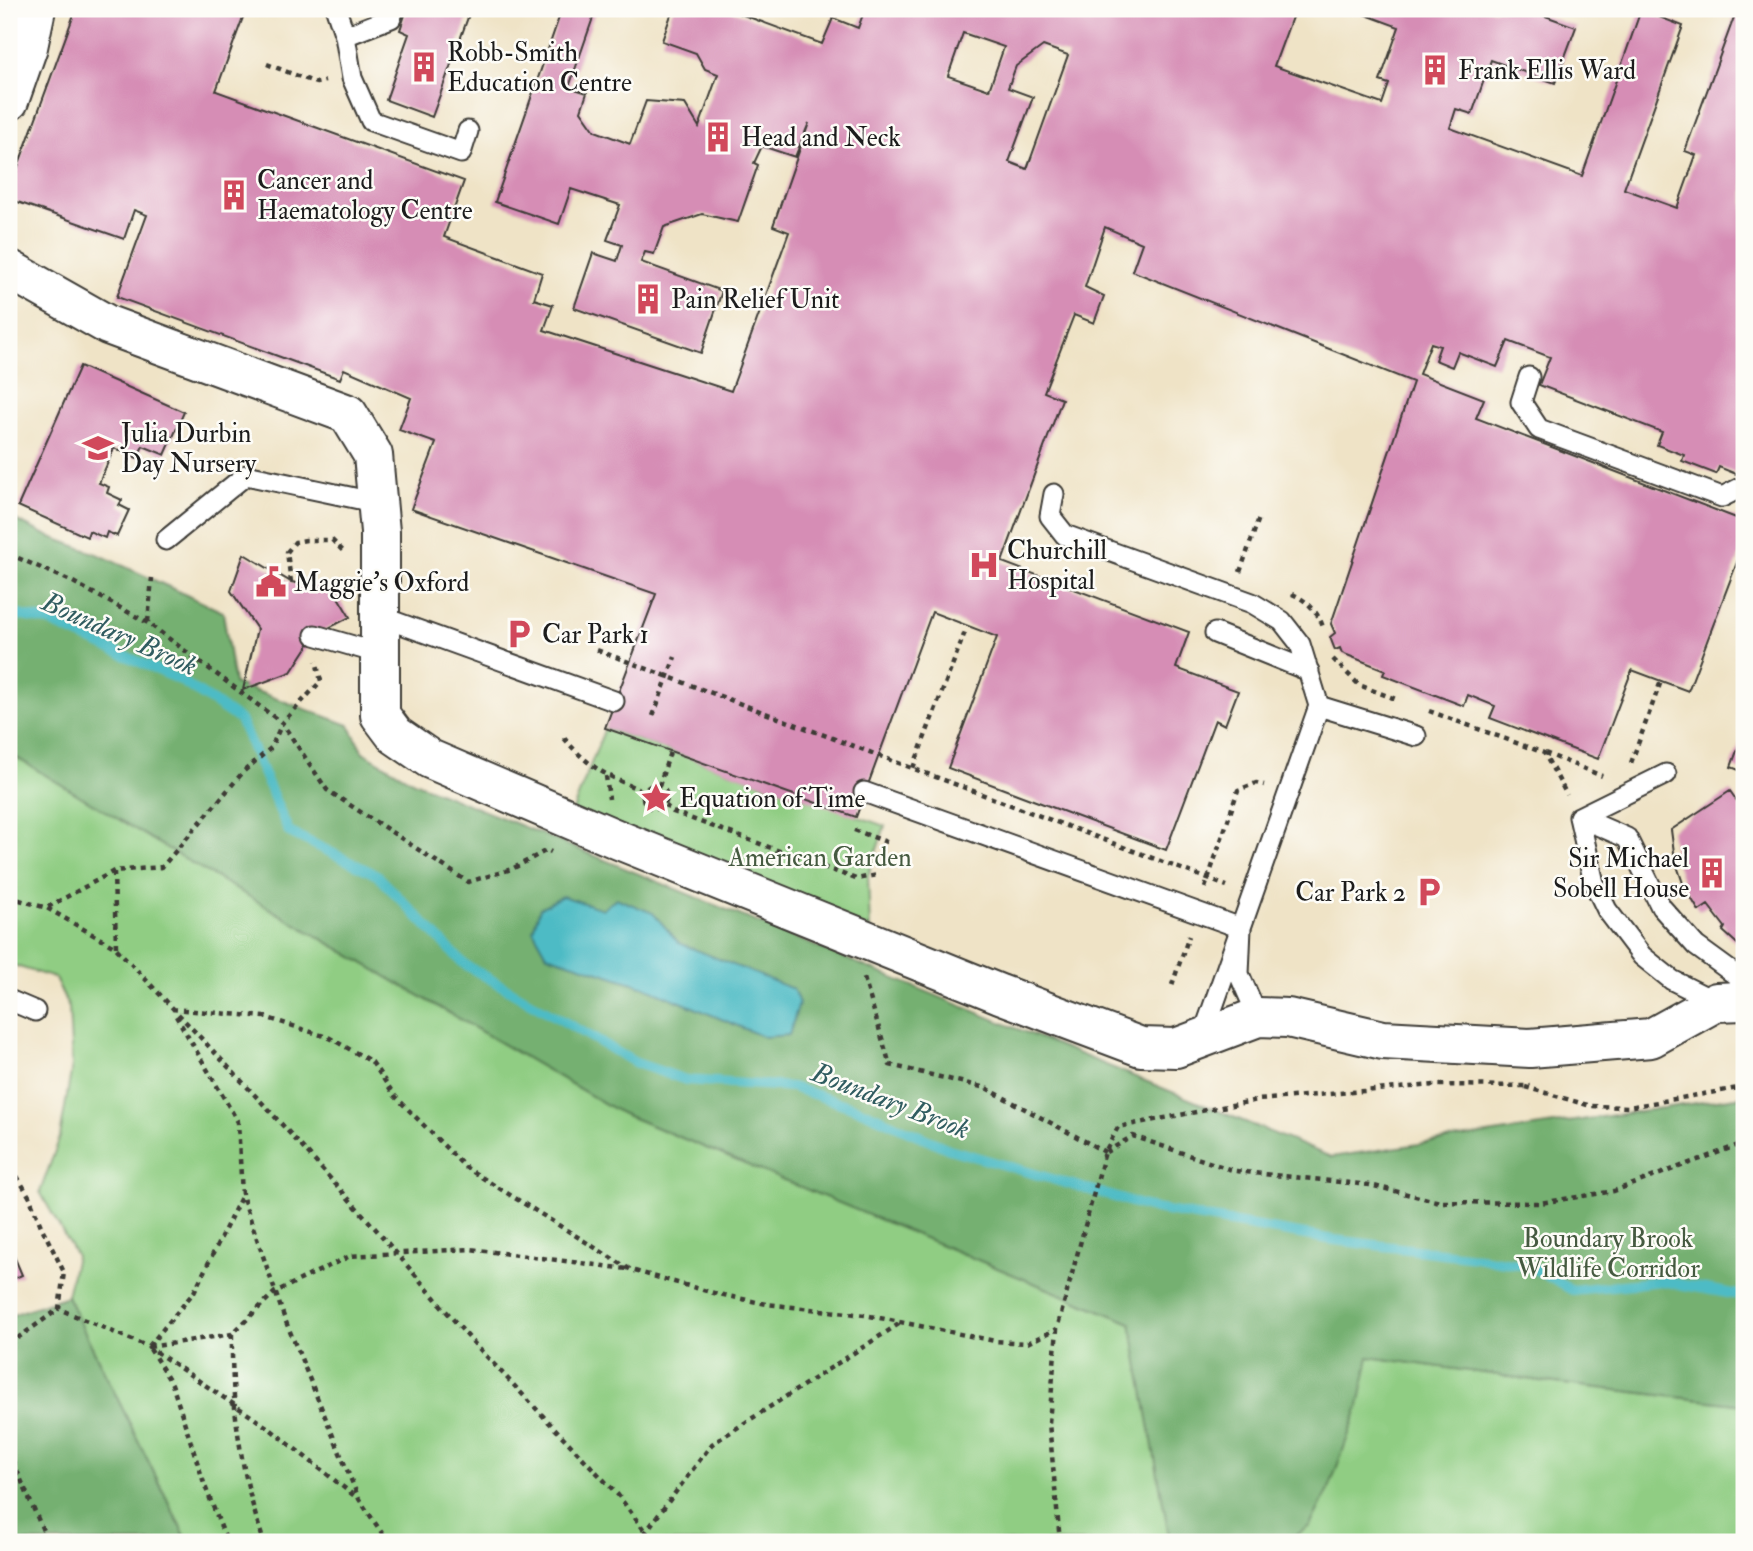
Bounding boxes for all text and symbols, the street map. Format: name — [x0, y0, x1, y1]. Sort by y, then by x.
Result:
place label: Robb-Smith Education Centre — [447, 37, 632, 99]
building icon: Robb-Smith Education Centre — [407, 50, 441, 84]
building icon: Frank Ellis Ward — [1418, 53, 1452, 87]
place label: Frank Ellis Ward — [1458, 55, 1636, 87]
building icon: Head and Neck — [701, 120, 735, 154]
place label: Head and Neck — [741, 122, 901, 154]
place label: Cancer and Haematology Centre — [257, 165, 473, 227]
building icon: Cancer and Haematology Centre — [217, 178, 251, 212]
building icon: Pain Relief Unit — [631, 282, 665, 316]
place label: Pain Relief Unit — [671, 284, 839, 316]
place label: Julia Durbin Day Nursery — [120, 418, 257, 480]
school or university icon: Julia Durbin Day Nursery — [81, 431, 115, 465]
place label: Churchill Hospital — [1007, 535, 1107, 598]
hospital icon: Churchill Hospital — [967, 548, 1001, 582]
public building icon: Maggie's Oxford — [254, 565, 288, 599]
place label: Maggie's Oxford — [294, 567, 470, 599]
water label: Boundary Brook — [35, 584, 202, 684]
parking icon: Car Park 1 — [502, 617, 536, 651]
place label: Car Park 1 — [542, 619, 649, 651]
place icon: Equation of Time — [639, 781, 673, 815]
place label: Equation of Time — [679, 783, 865, 815]
park label: American Garden — [727, 842, 912, 874]
place label: Sir Michael Sobell House — [1553, 843, 1689, 905]
building icon: Sir Michael Sobell House — [1695, 856, 1729, 890]
parking icon: Car Park 2 — [1412, 875, 1446, 909]
place label: Car Park 2 — [1295, 877, 1406, 909]
water label: Boundary Brook — [805, 1055, 974, 1148]
park label: Boundary Brook Wildlife Corridor — [1515, 1223, 1700, 1285]

